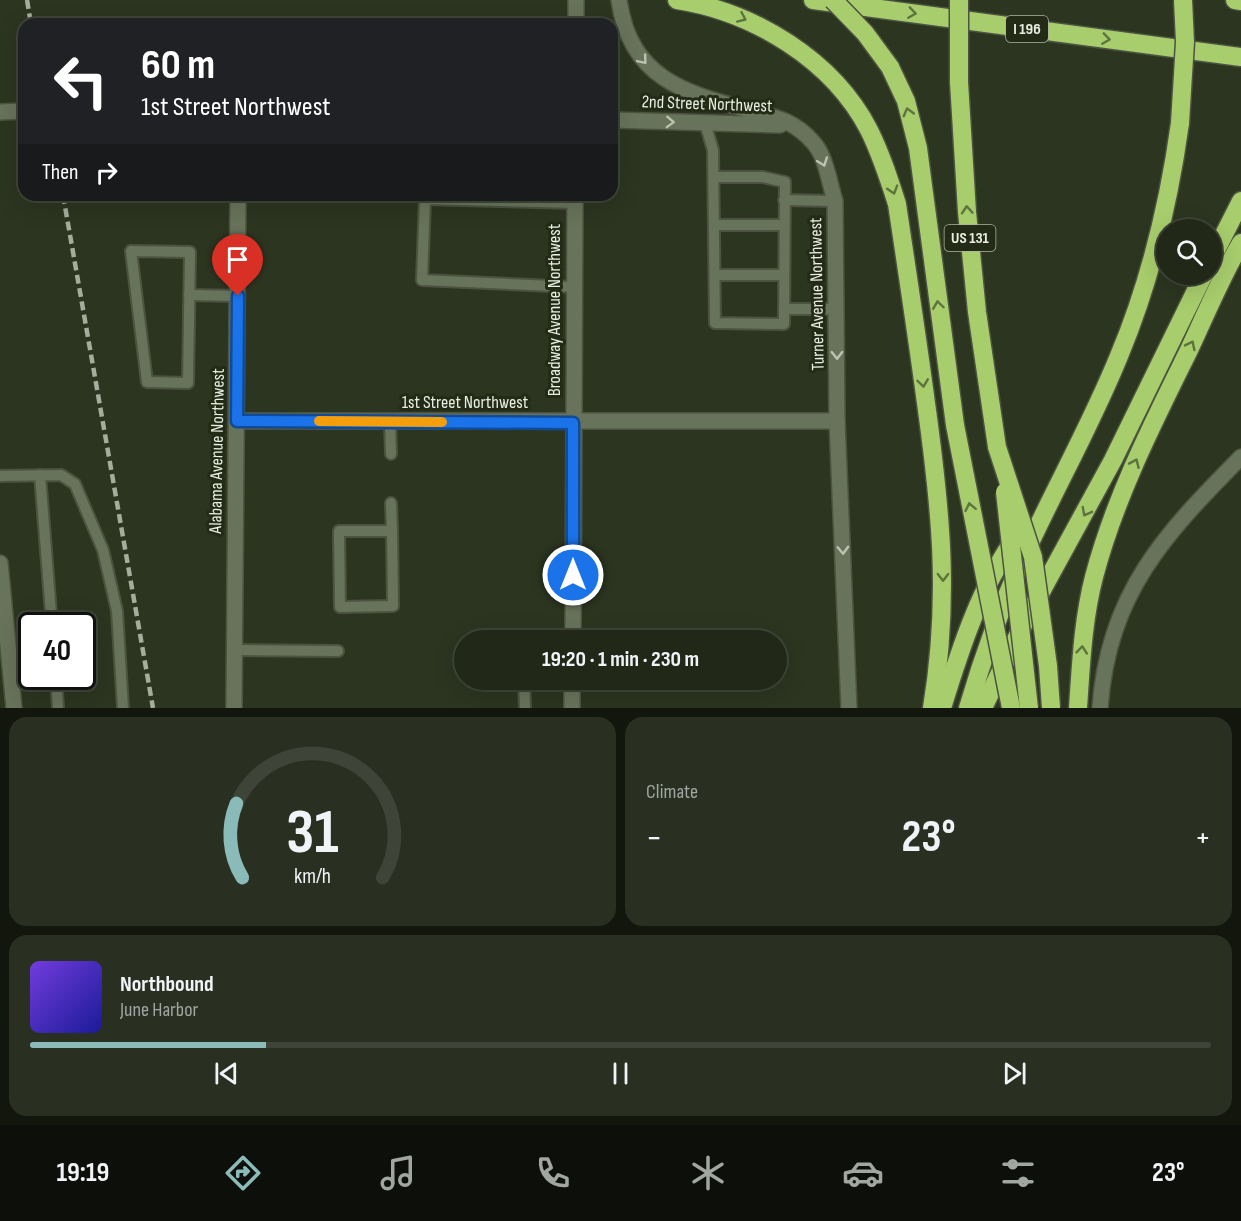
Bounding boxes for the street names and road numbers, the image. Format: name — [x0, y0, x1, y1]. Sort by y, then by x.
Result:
road number: I 196 — [1006, 16, 1048, 42]
street label: 2nd Street Northwest — [641, 91, 773, 117]
street label: Turner Avenue Northwest — [805, 217, 829, 371]
street label: Broadway Avenue Northwest — [544, 223, 565, 396]
road number: US 131 — [944, 225, 996, 251]
street label: Alabama Avenue Northwest — [205, 368, 229, 535]
street label: 1st Street Northwest — [402, 392, 529, 413]

